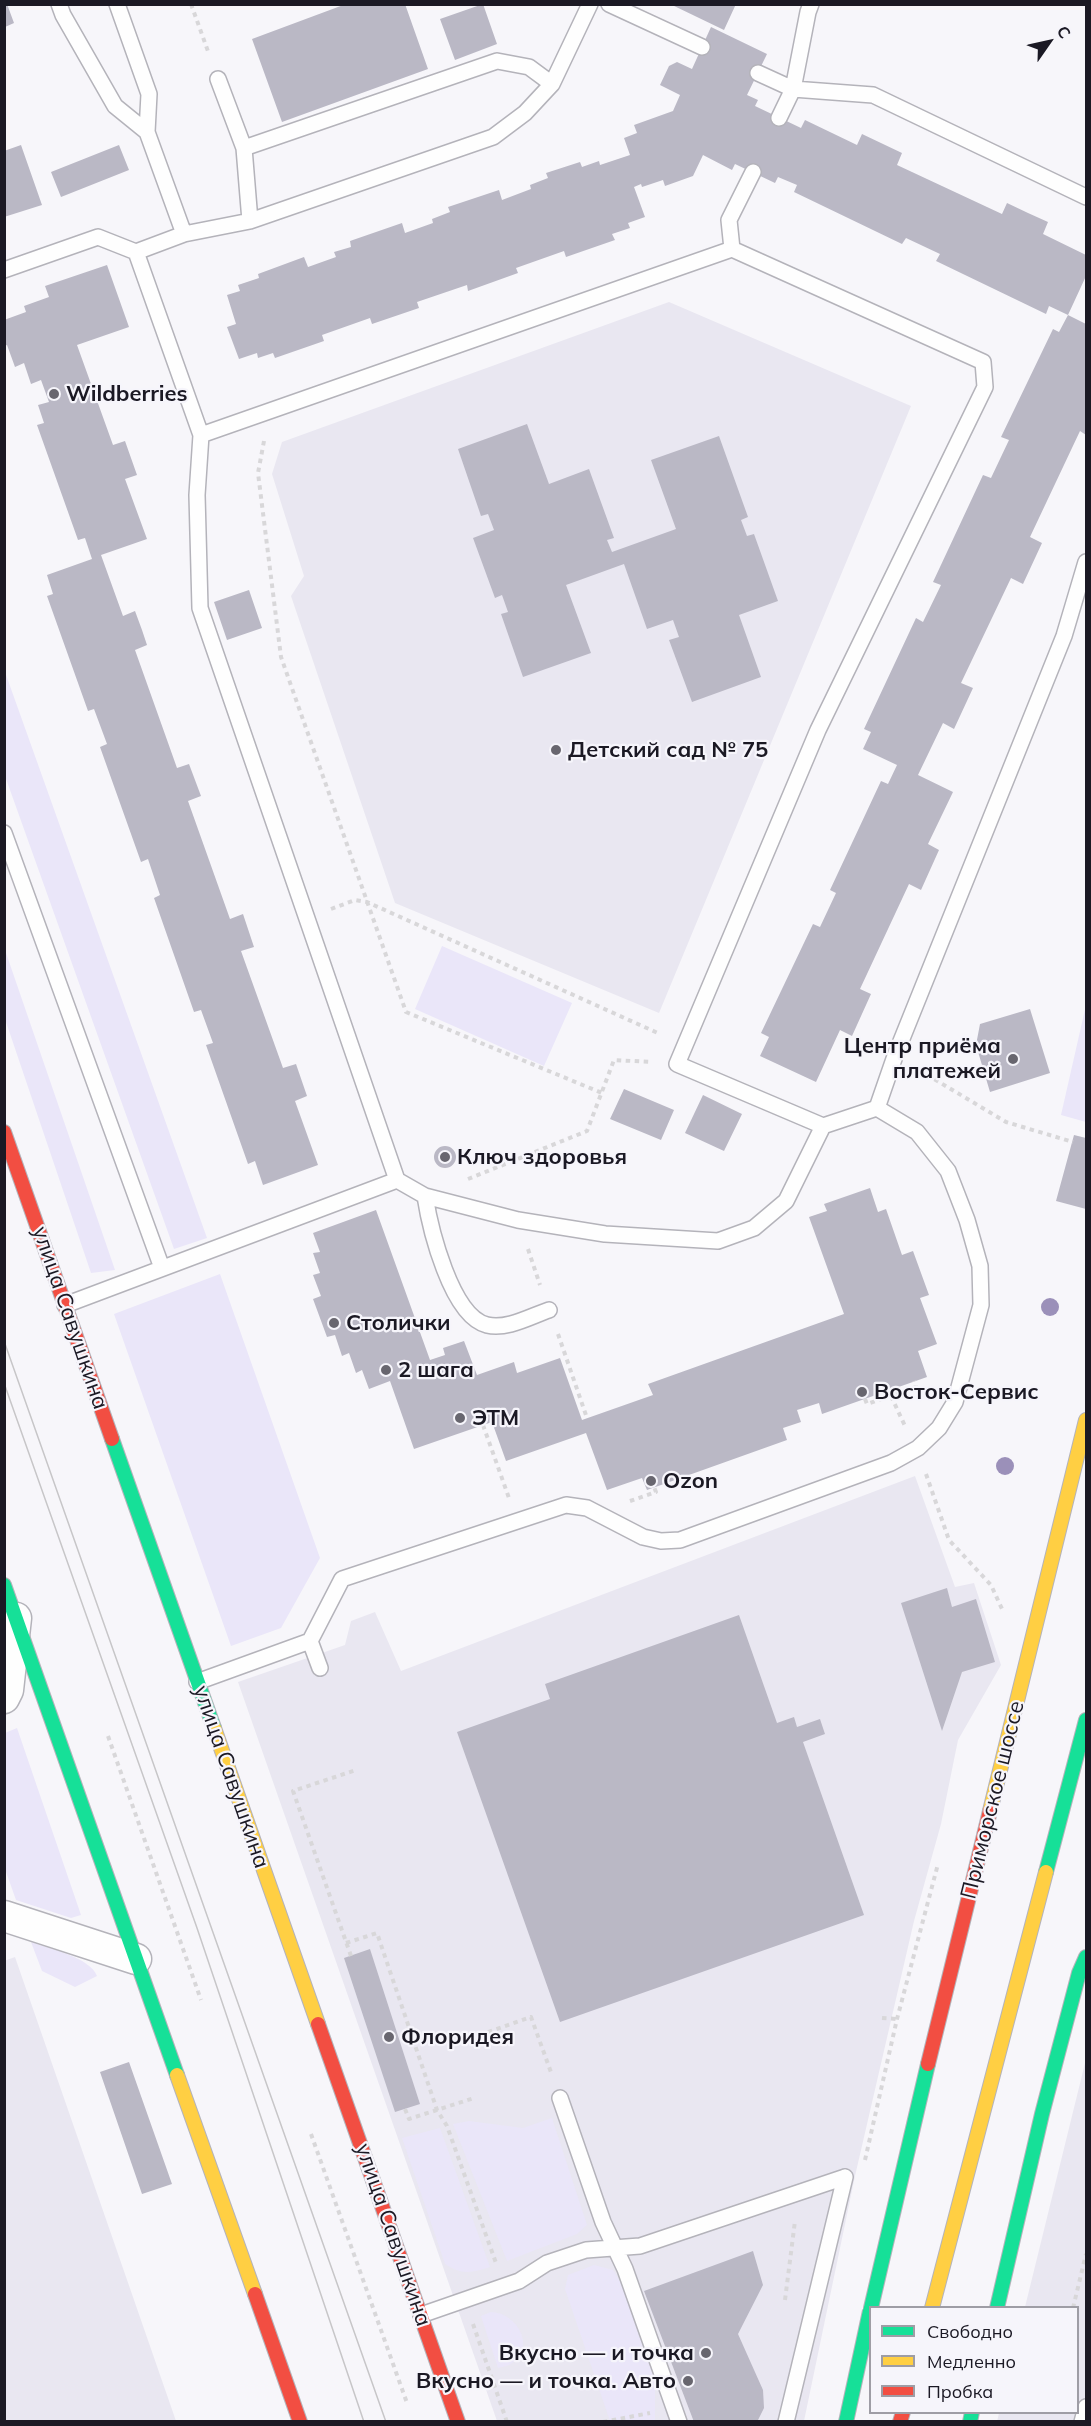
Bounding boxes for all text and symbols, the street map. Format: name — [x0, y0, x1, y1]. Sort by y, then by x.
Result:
north arrow — [1019, 12, 1079, 72]
text: С — [1053, 22, 1075, 42]
place label: Wildberries — [66, 381, 188, 407]
marker: Wildberries — [47, 387, 61, 401]
place label: Детский сад № 75 — [568, 737, 768, 763]
marker: Детский сад № 75 — [549, 743, 563, 757]
place label: Центр приёма платежей — [844, 1033, 1001, 1084]
marker: Центр приёма платежей — [1006, 1052, 1020, 1066]
place label: Ключ здоровья — [457, 1144, 627, 1170]
marker: Ключ здоровья — [438, 1150, 452, 1164]
street label: улица Савушкина — [26, 1223, 114, 1413]
place label: Столички — [346, 1310, 451, 1336]
marker: Столички — [327, 1316, 341, 1330]
place label: 2 шага — [398, 1357, 474, 1383]
marker: 2 шага — [379, 1363, 393, 1377]
place label: Восток-Сервис — [874, 1379, 1039, 1405]
marker: Восток-Сервис — [855, 1385, 869, 1399]
place label: ЭТМ — [472, 1405, 519, 1431]
marker: ЭТМ — [453, 1411, 467, 1425]
place label: Ozon — [663, 1468, 718, 1494]
marker: Ozon — [644, 1474, 658, 1488]
street label: улица Савушкина — [187, 1682, 275, 1872]
street label: Приморское шоссе — [956, 1698, 1030, 1902]
place label: Флоридея — [401, 2024, 514, 2050]
marker: Флоридея — [382, 2030, 396, 2044]
street label: улица Савушкина — [349, 2140, 437, 2330]
legend — [869, 2306, 1079, 2414]
text: Свободно — [927, 2320, 1013, 2343]
place label: Вкусно — и точка — [499, 2340, 694, 2366]
marker: Вкусно — и точка — [699, 2346, 713, 2360]
text: Медленно — [927, 2350, 1016, 2373]
place label: Вкусно — и точка. Авто — [416, 2368, 676, 2394]
marker: Вкусно — и точка. Авто — [681, 2374, 695, 2388]
text: Пробка — [927, 2380, 993, 2403]

